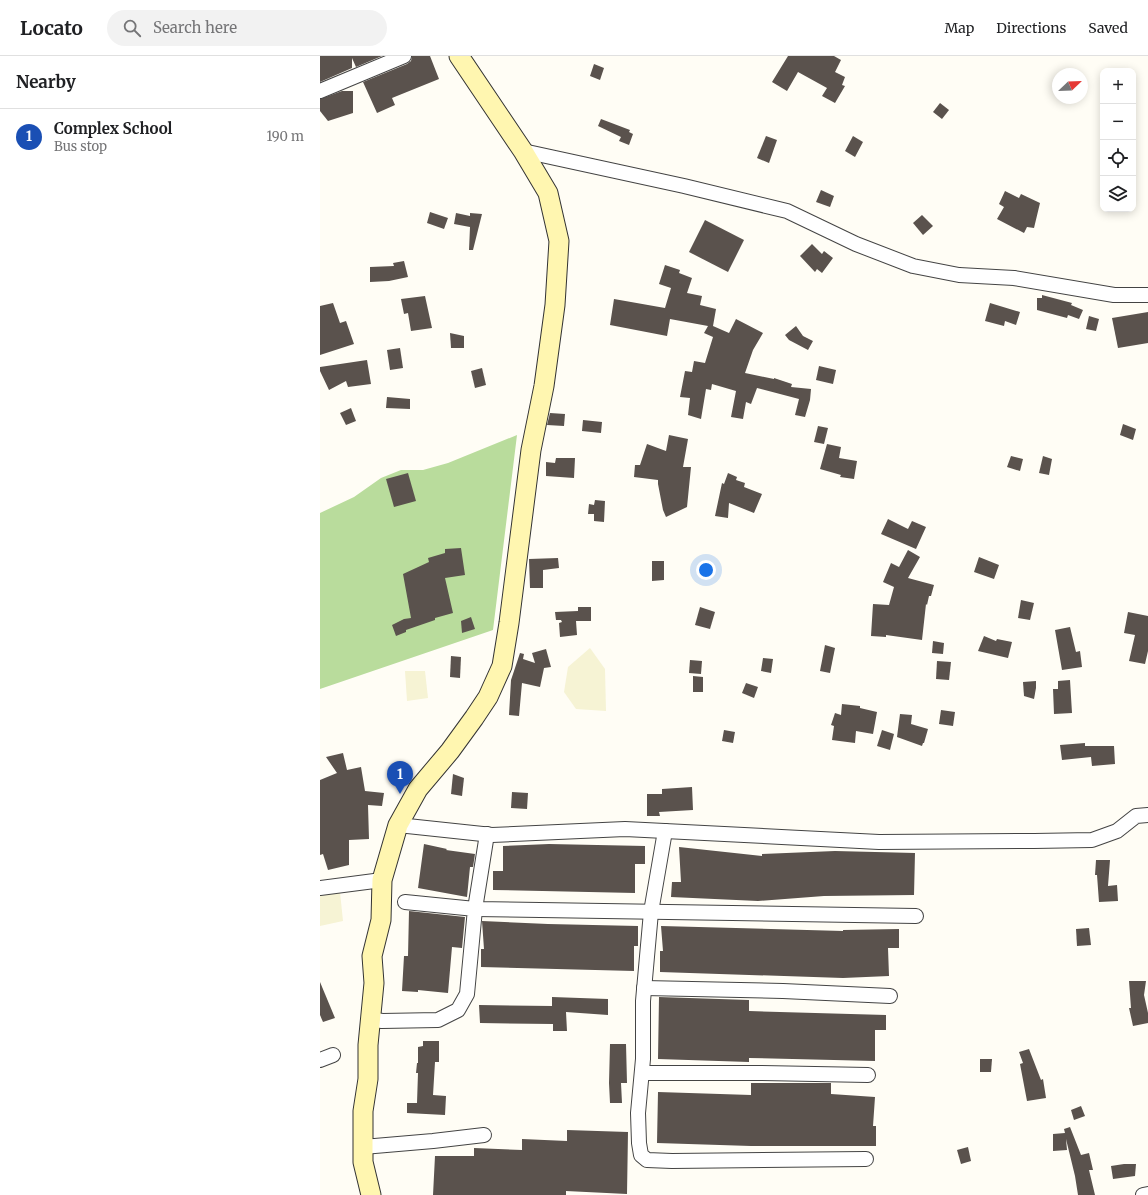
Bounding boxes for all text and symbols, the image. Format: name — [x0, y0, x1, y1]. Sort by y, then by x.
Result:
search box — [107, 10, 387, 46]
text: Locato — [20, 16, 83, 40]
icon: search — [121, 17, 143, 39]
text: Search here — [153, 18, 237, 37]
text: Map — [944, 19, 974, 37]
text: Directions — [996, 19, 1066, 37]
text: Saved — [1088, 19, 1128, 37]
north arrow — [1052, 68, 1088, 104]
map controls — [1100, 68, 1136, 212]
button: + — [1100, 68, 1136, 104]
text: Nearby — [16, 71, 76, 93]
button: − — [1100, 104, 1136, 140]
text: Complex School — [54, 119, 172, 138]
text: 1 — [26, 128, 32, 145]
text: 190 m — [267, 128, 304, 145]
text: Bus stop — [54, 138, 107, 155]
button: locate — [1100, 140, 1136, 176]
button: layers — [1100, 176, 1136, 212]
your location — [696, 560, 716, 580]
pin: 1 — [387, 761, 413, 794]

